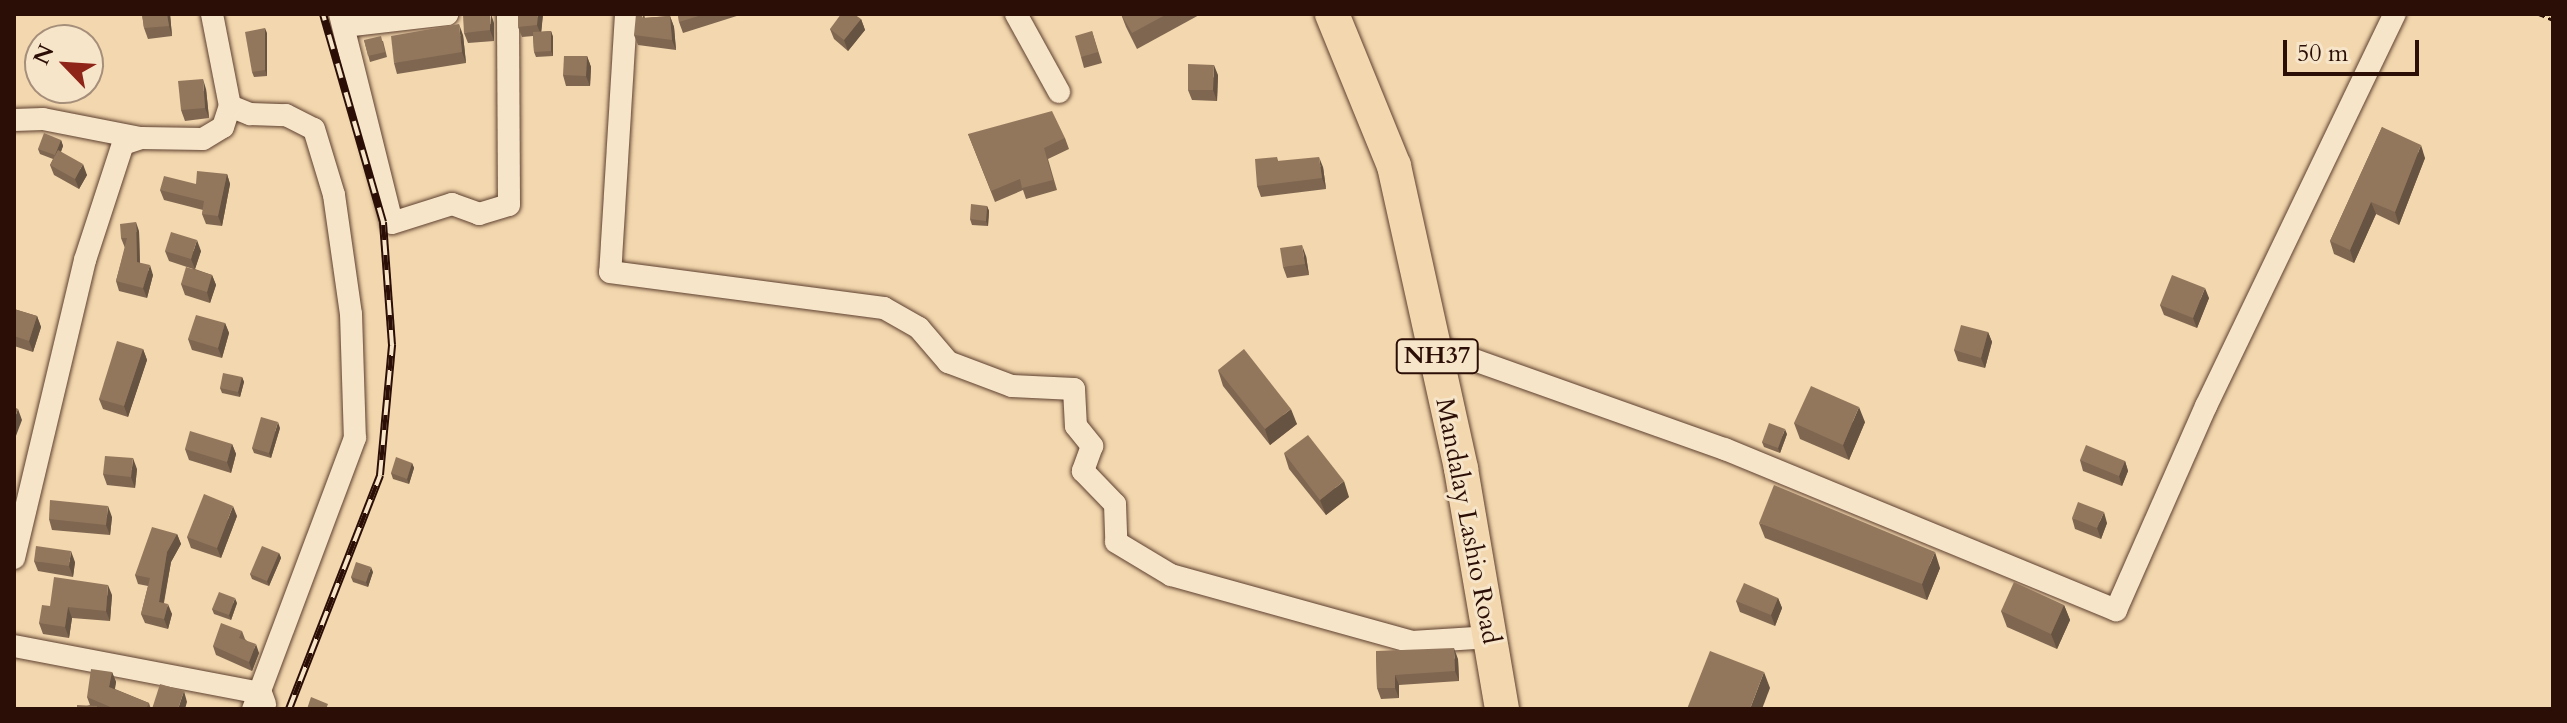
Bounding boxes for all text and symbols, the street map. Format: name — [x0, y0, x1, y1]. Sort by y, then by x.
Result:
north arrow — [24, 24, 104, 104]
scale bar — [2287, 24, 2423, 74]
text: 50 m — [2297, 37, 2348, 70]
text: N — [26, 40, 62, 70]
road number: NH37 — [1395, 336, 1479, 376]
street label: Mandalay Lashio Road — [1429, 396, 1507, 646]

